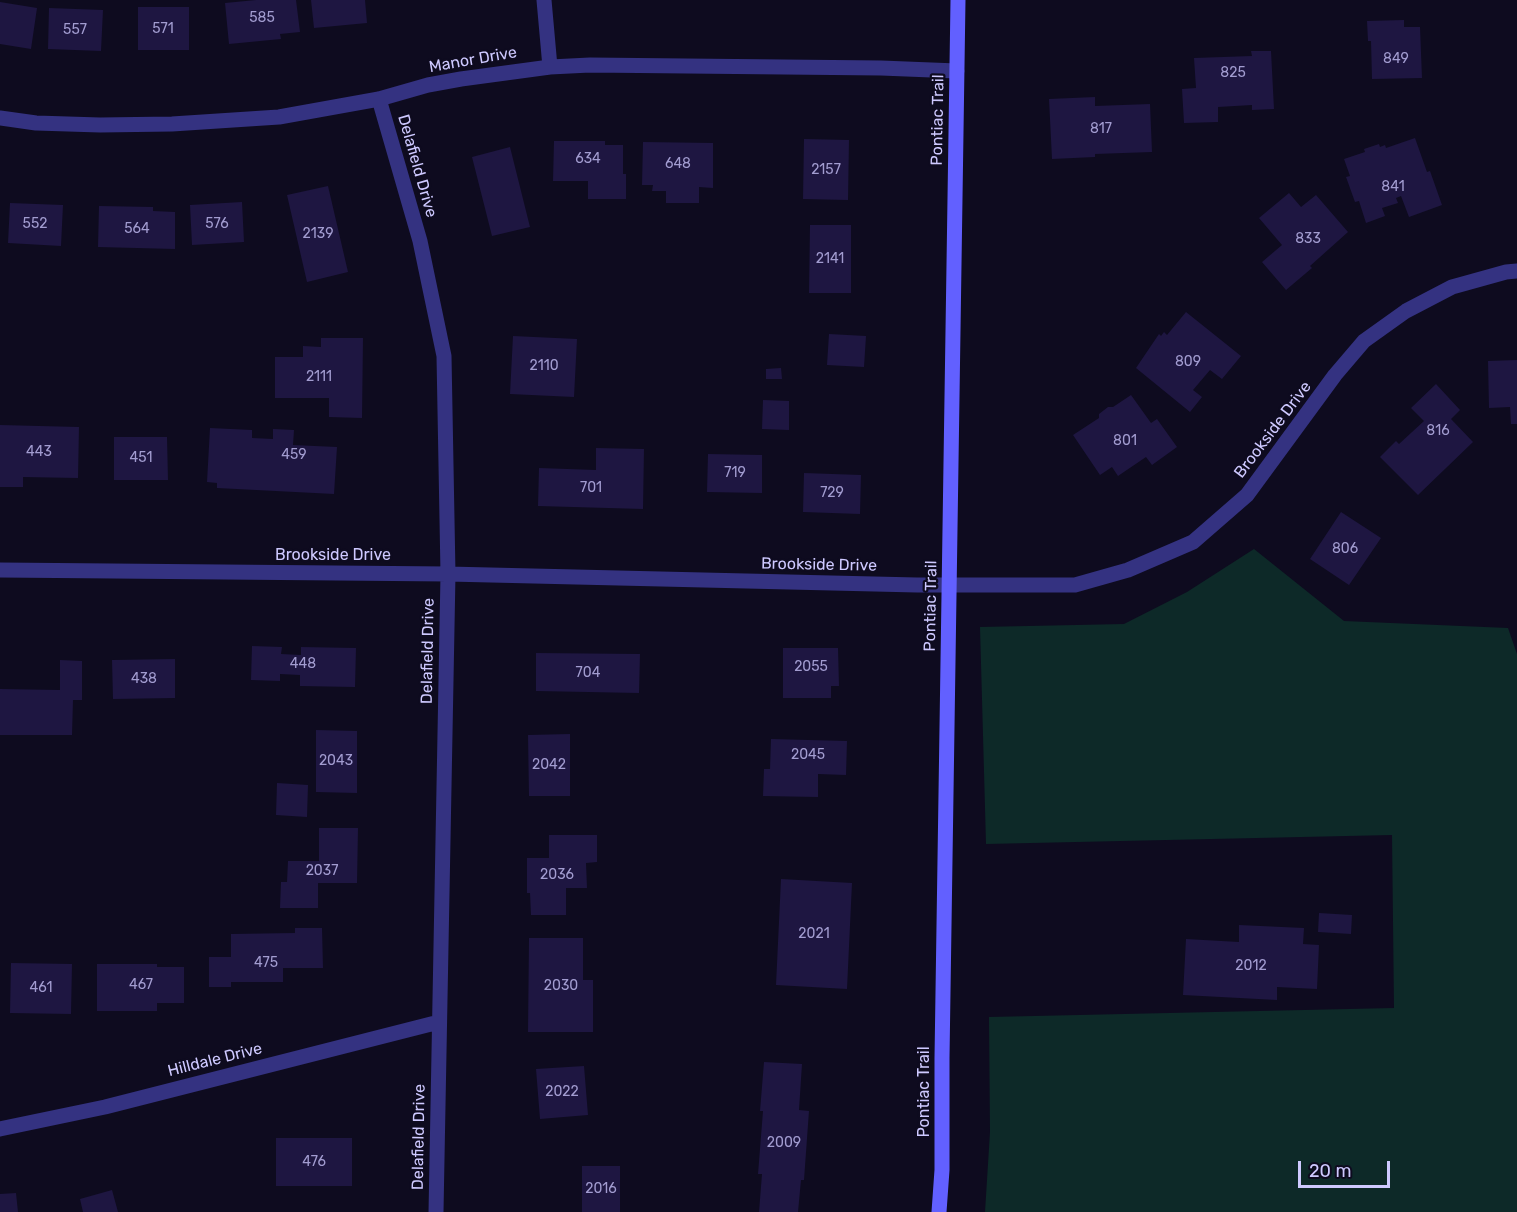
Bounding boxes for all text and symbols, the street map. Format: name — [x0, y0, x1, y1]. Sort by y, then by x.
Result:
house number: 585 — [249, 10, 275, 26]
house number: 571 — [152, 21, 174, 37]
house number: 557 — [63, 22, 87, 38]
street label: Manor Drive — [428, 43, 518, 77]
house number: 849 — [1383, 51, 1409, 67]
house number: 825 — [1220, 65, 1246, 81]
street label: Pontiac Trail — [928, 74, 948, 166]
street label: Delafield Drive — [393, 112, 441, 220]
house number: 817 — [1090, 121, 1112, 137]
house number: 634 — [575, 151, 601, 167]
house number: 648 — [665, 156, 691, 172]
house number: 2157 — [811, 162, 841, 178]
house number: 841 — [1381, 179, 1405, 195]
house number: 552 — [23, 216, 47, 232]
house number: 576 — [205, 216, 229, 232]
house number: 564 — [124, 221, 150, 237]
house number: 2139 — [303, 226, 333, 242]
house number: 833 — [1295, 231, 1321, 247]
house number: 2141 — [816, 251, 844, 267]
house number: 809 — [1175, 354, 1201, 370]
house number: 2110 — [529, 358, 559, 374]
house number: 2111 — [306, 369, 332, 385]
street label: Brookside Drive — [1230, 378, 1316, 482]
house number: 816 — [1426, 423, 1450, 439]
house number: 801 — [1113, 433, 1137, 449]
house number: 443 — [26, 444, 52, 460]
house number: 459 — [281, 447, 307, 463]
house number: 451 — [130, 450, 152, 466]
house number: 719 — [724, 465, 746, 481]
house number: 701 — [580, 480, 602, 496]
house number: 729 — [820, 485, 844, 501]
house number: 806 — [1332, 541, 1358, 557]
street label: Brookside Drive — [275, 545, 391, 565]
street label: Brookside Drive — [761, 554, 877, 576]
street label: Pontiac Trail — [921, 560, 941, 652]
street label: Delafield Drive — [417, 598, 439, 704]
house number: 448 — [290, 656, 316, 672]
house number: 2055 — [794, 659, 828, 675]
house number: 704 — [576, 665, 600, 681]
house number: 438 — [131, 671, 157, 687]
house number: 2045 — [791, 747, 825, 763]
house number: 2043 — [319, 753, 353, 769]
house number: 2042 — [532, 757, 566, 773]
house number: 2037 — [306, 863, 338, 879]
house number: 2036 — [540, 867, 574, 883]
house number: 2021 — [798, 926, 830, 942]
house number: 475 — [254, 955, 278, 971]
house number: 2012 — [1235, 958, 1267, 974]
house number: 467 — [129, 977, 153, 993]
house number: 2030 — [544, 978, 578, 994]
house number: 461 — [30, 980, 52, 996]
street label: Hilldale Drive — [166, 1039, 264, 1081]
street label: Pontiac Trail — [914, 1046, 934, 1138]
street label: Delafield Drive — [408, 1084, 430, 1190]
house number: 2022 — [545, 1084, 579, 1100]
house number: 2009 — [767, 1135, 801, 1151]
scale bar — [1301, 1149, 1392, 1187]
house number: 476 — [302, 1154, 326, 1170]
text: 20 m — [1309, 1160, 1351, 1182]
house number: 2016 — [585, 1181, 617, 1197]

